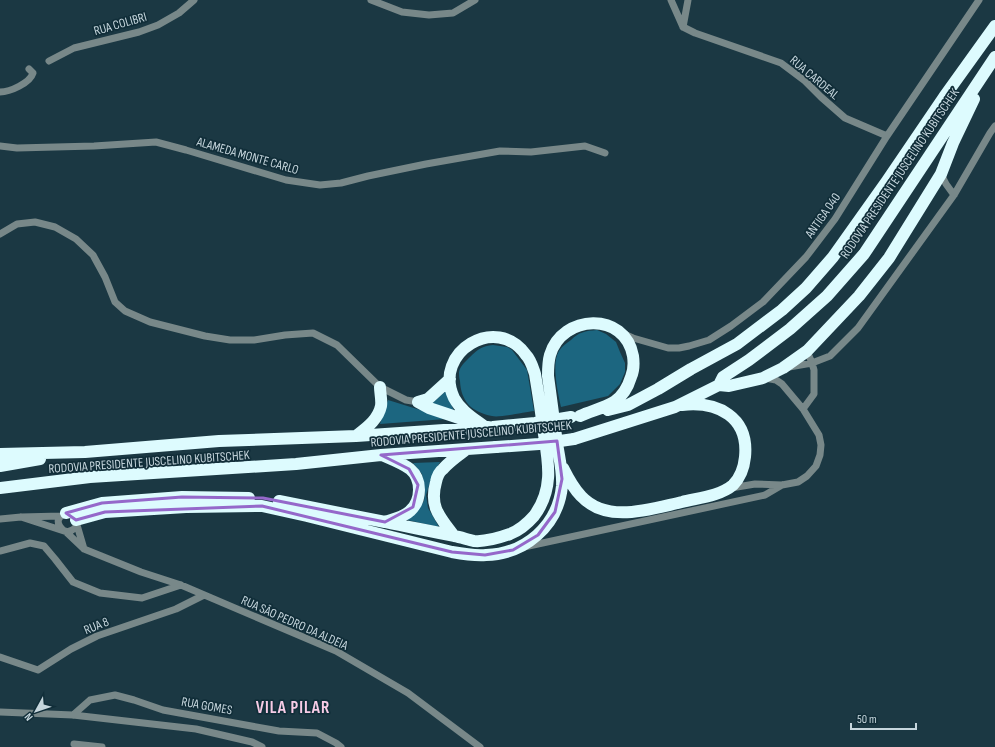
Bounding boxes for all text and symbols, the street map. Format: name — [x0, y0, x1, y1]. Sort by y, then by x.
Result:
street label: RUA COLIBRI — [92, 9, 149, 39]
street label: RUA CARDEAL — [786, 52, 843, 103]
street label: RODOVIA PRESIDENTE JUSCELINO KUBITSCHEK — [837, 85, 963, 262]
street label: ALAMEDA MONTE CARLO — [194, 133, 301, 178]
street label: ANTIGA 040 — [801, 190, 844, 242]
street label: RODOVIA PRESIDENTE JUSCELINO KUBITSCHEK — [370, 417, 572, 451]
street label: RODOVIA PRESIDENTE JUSCELINO KUBITSCHEK — [48, 447, 250, 477]
street label: RUA SÃO PEDRO DA ALDEIA — [239, 592, 351, 654]
street label: RUA 8 — [82, 614, 112, 638]
north arrow — [16, 691, 56, 731]
street label: RUA GOMES — [180, 694, 234, 718]
district label: VILA PILAR — [256, 698, 330, 718]
scale bar — [851, 705, 916, 731]
text: N — [22, 711, 36, 724]
text: 50 m — [857, 712, 877, 727]

